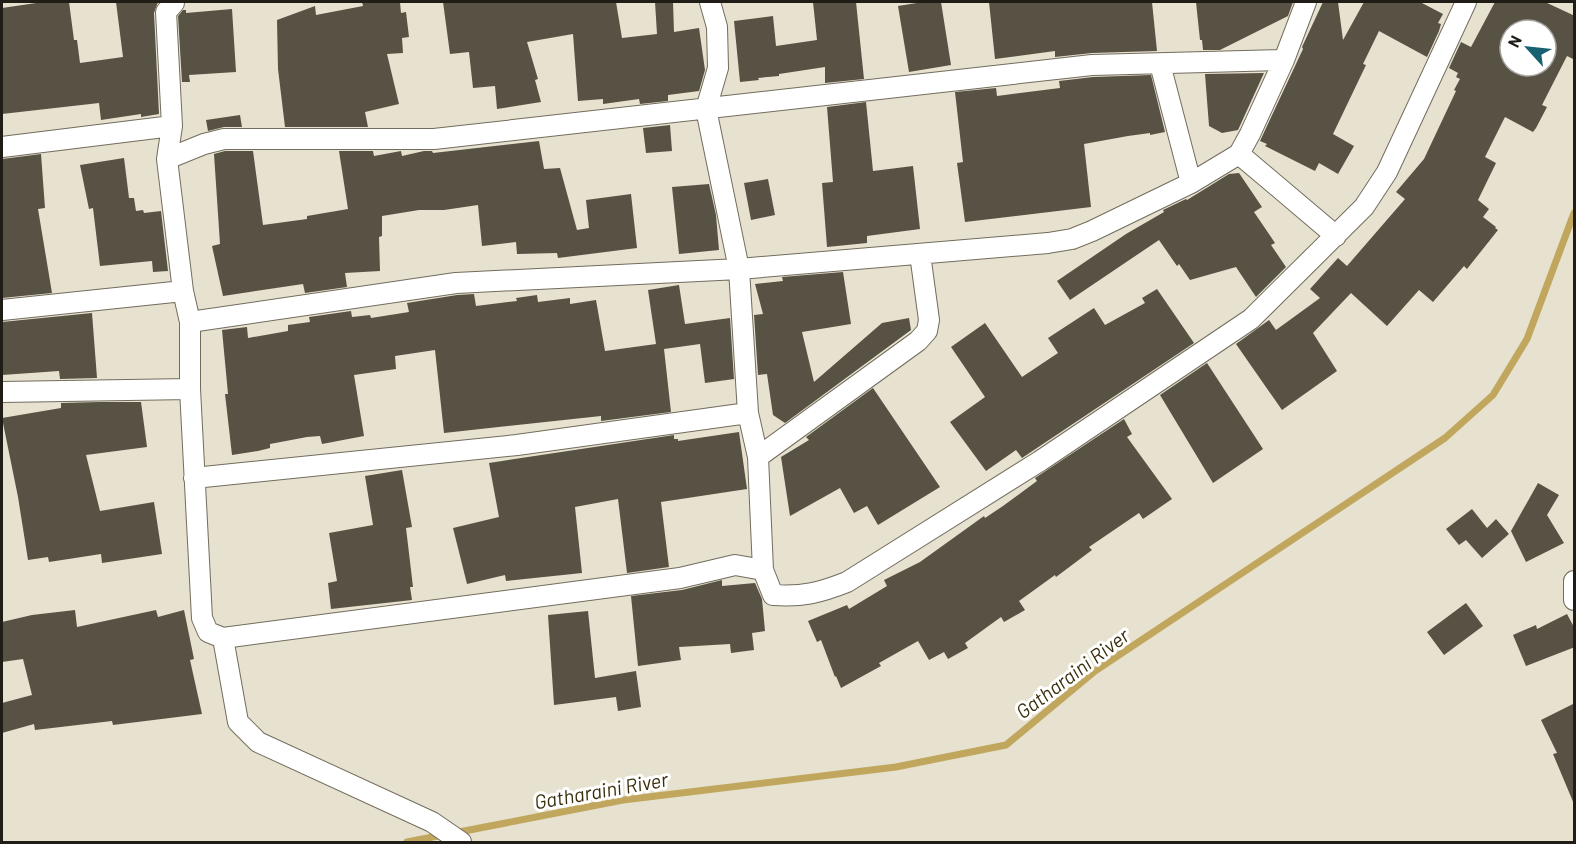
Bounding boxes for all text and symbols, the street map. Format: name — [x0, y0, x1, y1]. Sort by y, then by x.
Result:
north arrow — [1498, 18, 1558, 78]
text: N — [1503, 32, 1525, 50]
water label: Gatharaini River — [1011, 622, 1134, 723]
water label: Gatharaini River — [532, 766, 671, 814]

